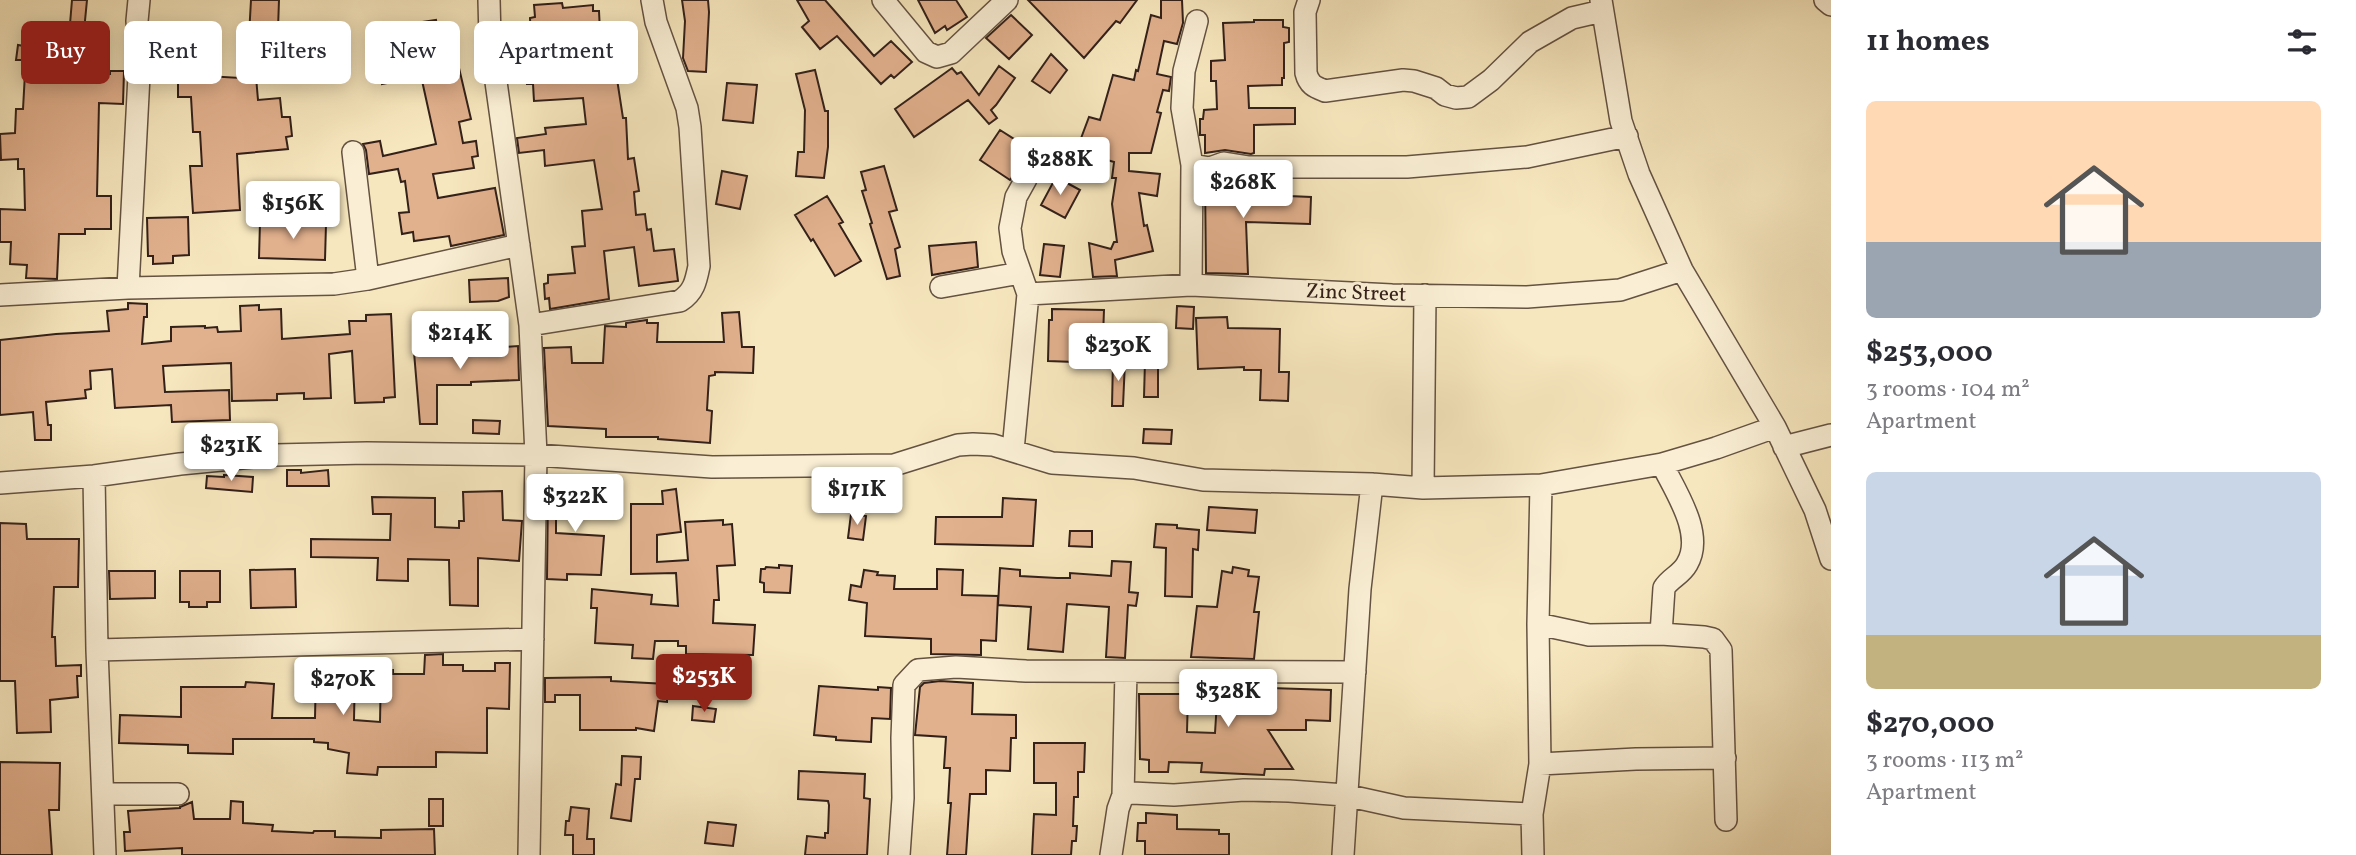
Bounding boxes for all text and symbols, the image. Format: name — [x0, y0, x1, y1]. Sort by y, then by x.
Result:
chip: Buy — [21, 21, 110, 84]
chip: Rent — [124, 21, 222, 84]
chip: Filters — [236, 21, 351, 84]
chip: New — [365, 21, 460, 84]
chip: Apartment — [474, 21, 638, 84]
text: 11 homes — [1866, 21, 1990, 63]
icon: filters — [2283, 23, 2321, 61]
pin: $288K — [1011, 138, 1109, 197]
text: $288K — [1027, 144, 1093, 176]
icon: home — [2031, 147, 2157, 273]
pin: $268K — [1194, 160, 1292, 220]
text: $268K — [1210, 167, 1276, 199]
pin: $156K — [244, 182, 342, 241]
text: $156K — [262, 188, 324, 220]
street label: Zinc Street — [1305, 277, 1407, 310]
pin: $214K — [411, 312, 509, 371]
text: $214K — [428, 318, 492, 350]
pin: $230K — [1069, 324, 1167, 383]
text: $230K — [1085, 330, 1151, 362]
text: $253,000 — [1866, 332, 1993, 374]
text: 3 rooms · 104 m² — [1866, 374, 2030, 406]
text: Apartment — [1866, 406, 1977, 438]
pin: $231K — [182, 424, 280, 483]
text: $231K — [200, 430, 262, 462]
pin: $171K — [808, 468, 906, 527]
text: $171K — [828, 474, 886, 506]
pin: $322K — [526, 475, 624, 534]
text: $322K — [542, 481, 608, 513]
icon: home — [2031, 518, 2157, 644]
pin: $253K — [655, 654, 753, 714]
pin: $270K — [294, 658, 392, 717]
text: $253K — [672, 661, 736, 693]
text: $270K — [310, 664, 376, 696]
pin: $328K — [1179, 670, 1277, 729]
text: $328K — [1195, 676, 1261, 708]
text: $270,000 — [1866, 703, 1994, 745]
text: 3 rooms · 113 m² — [1866, 745, 2024, 777]
text: Apartment — [1866, 777, 1977, 809]

